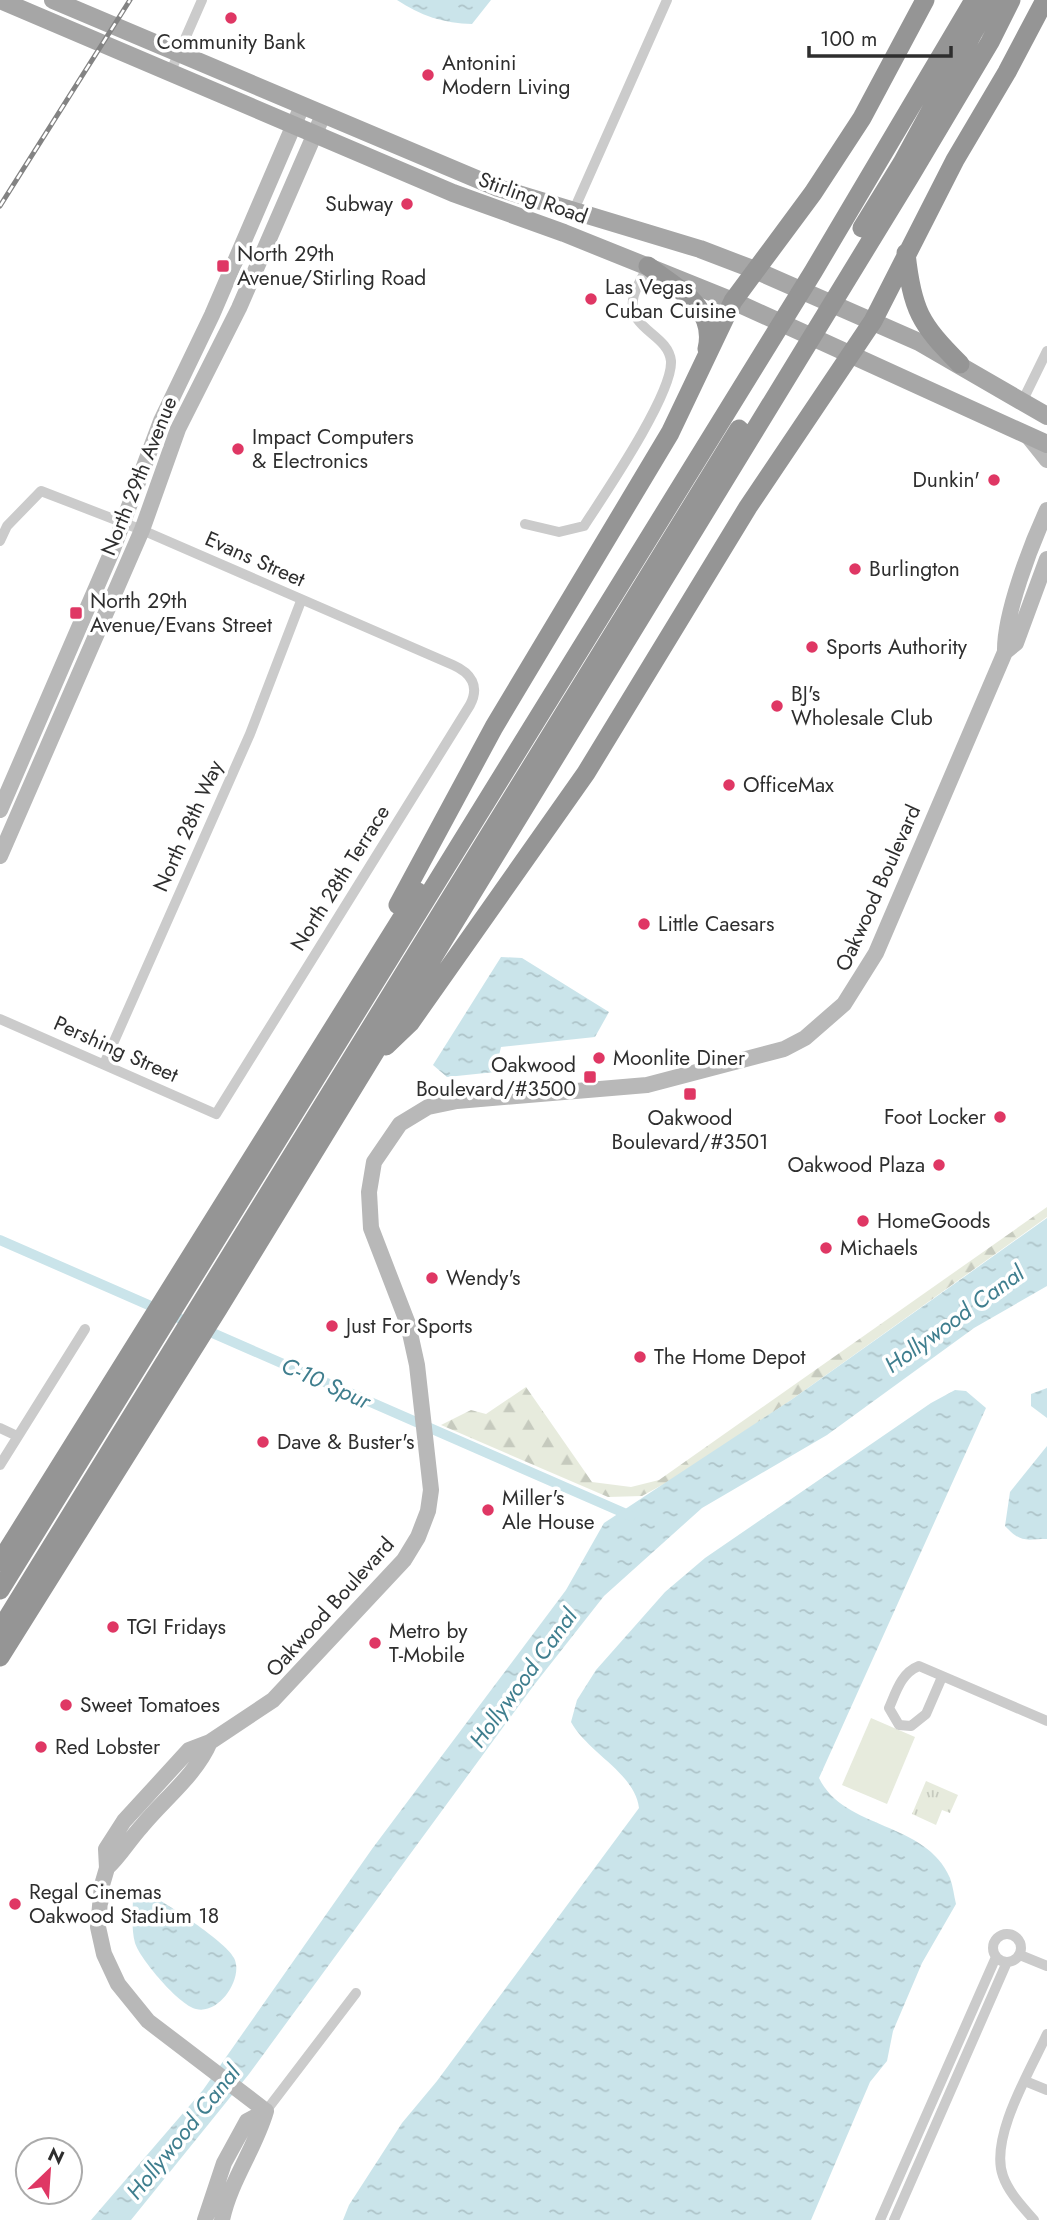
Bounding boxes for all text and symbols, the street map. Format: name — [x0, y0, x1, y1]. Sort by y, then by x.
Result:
marker: Community Bank — [223, 10, 239, 26]
scale bar — [809, 14, 951, 58]
text: 100 m — [820, 24, 877, 54]
place label: Community Bank — [157, 27, 306, 57]
place label: Antonini Modern Living — [442, 48, 570, 102]
marker: Antonini Modern Living — [420, 67, 436, 83]
street label: Stirling Road — [474, 164, 592, 232]
place label: Subway — [325, 189, 394, 219]
marker: Subway — [399, 196, 415, 212]
place label: North 29th Avenue/Stirling Road — [237, 239, 426, 293]
marker: North 29th Avenue/Stirling Road — [215, 258, 231, 274]
place label: Las Vegas Cuban Cuisine — [605, 272, 737, 326]
marker: Las Vegas Cuban Cuisine — [583, 291, 599, 307]
street label: North 29th Avenue — [93, 392, 185, 560]
place label: Impact Computers & Electronics — [252, 422, 414, 476]
marker: Impact Computers & Electronics — [230, 441, 246, 457]
place label: Dunkin' — [913, 465, 980, 495]
marker: Dunkin' — [986, 472, 1002, 488]
street label: Evans Street — [200, 524, 310, 594]
place label: Burlington — [869, 554, 960, 584]
marker: Burlington — [847, 561, 863, 577]
place label: North 29th Avenue/Evans Street — [90, 586, 272, 640]
marker: North 29th Avenue/Evans Street — [68, 605, 84, 621]
place label: Sports Authority — [826, 632, 968, 662]
marker: Sports Authority — [804, 639, 820, 655]
place label: BJ's Wholesale Club — [791, 679, 933, 733]
marker: BJ's Wholesale Club — [769, 698, 785, 714]
street label: North 28th Way — [146, 755, 231, 897]
place label: OfficeMax — [743, 770, 834, 800]
marker: OfficeMax — [721, 777, 737, 793]
street label: North 28th Terrace — [283, 799, 397, 957]
street label: Oakwood Boulevard — [828, 800, 928, 976]
place label: Little Caesars — [658, 909, 774, 939]
marker: Little Caesars — [636, 916, 652, 932]
street label: Pershing Street — [49, 1008, 183, 1090]
place label: Moonlite Diner — [613, 1043, 746, 1073]
place label: Oakwood Boulevard/#3500 — [416, 1050, 576, 1104]
marker: Moonlite Diner — [591, 1050, 607, 1066]
marker: Oakwood Boulevard/#3500 — [582, 1069, 598, 1085]
marker: Oakwood Boulevard/#3501 — [682, 1086, 698, 1102]
place label: Foot Locker — [884, 1102, 987, 1132]
place label: Oakwood Boulevard/#3501 — [612, 1103, 768, 1157]
marker: Foot Locker — [992, 1109, 1008, 1125]
place label: Oakwood Plaza — [787, 1150, 925, 1180]
marker: Oakwood Plaza — [931, 1157, 947, 1173]
place label: HomeGoods — [877, 1206, 990, 1236]
marker: HomeGoods — [855, 1213, 871, 1229]
place label: Michaels — [840, 1233, 918, 1263]
marker: Michaels — [818, 1240, 834, 1256]
water label: Hollywood Canal — [877, 1256, 1032, 1381]
place label: Wendy's — [446, 1263, 521, 1293]
marker: Wendy's — [424, 1270, 440, 1286]
place label: Just For Sports — [343, 1311, 472, 1341]
marker: Just For Sports — [324, 1318, 340, 1334]
place label: The Home Depot — [654, 1342, 805, 1372]
water label: C-10 Spur — [276, 1348, 377, 1418]
marker: The Home Depot — [632, 1349, 648, 1365]
place label: Dave & Buster's — [277, 1427, 414, 1457]
marker: Dave & Buster's — [255, 1434, 271, 1450]
place label: Miller's Ale House — [502, 1483, 595, 1537]
marker: Miller's Ale House — [480, 1502, 496, 1518]
street label: Oakwood Boulevard — [259, 1530, 401, 1684]
water label: Hollywood Canal — [461, 1600, 586, 1755]
place label: TGI Fridays — [127, 1612, 226, 1642]
place label: Metro by T-Mobile — [389, 1616, 468, 1670]
marker: TGI Fridays — [105, 1619, 121, 1635]
marker: Metro by T-Mobile — [367, 1635, 383, 1651]
place label: Sweet Tomatoes — [80, 1690, 220, 1720]
marker: Sweet Tomatoes — [58, 1697, 74, 1713]
place label: Red Lobster — [55, 1732, 161, 1762]
marker: Red Lobster — [33, 1739, 49, 1755]
place label: Regal Cinemas Oakwood Stadium 18 — [29, 1877, 219, 1931]
marker: Regal Cinemas Oakwood Stadium 18 — [7, 1896, 23, 1912]
water label: Hollywood Canal — [118, 2056, 249, 2207]
north arrow — [14, 2136, 84, 2206]
text: N — [43, 2141, 69, 2171]

